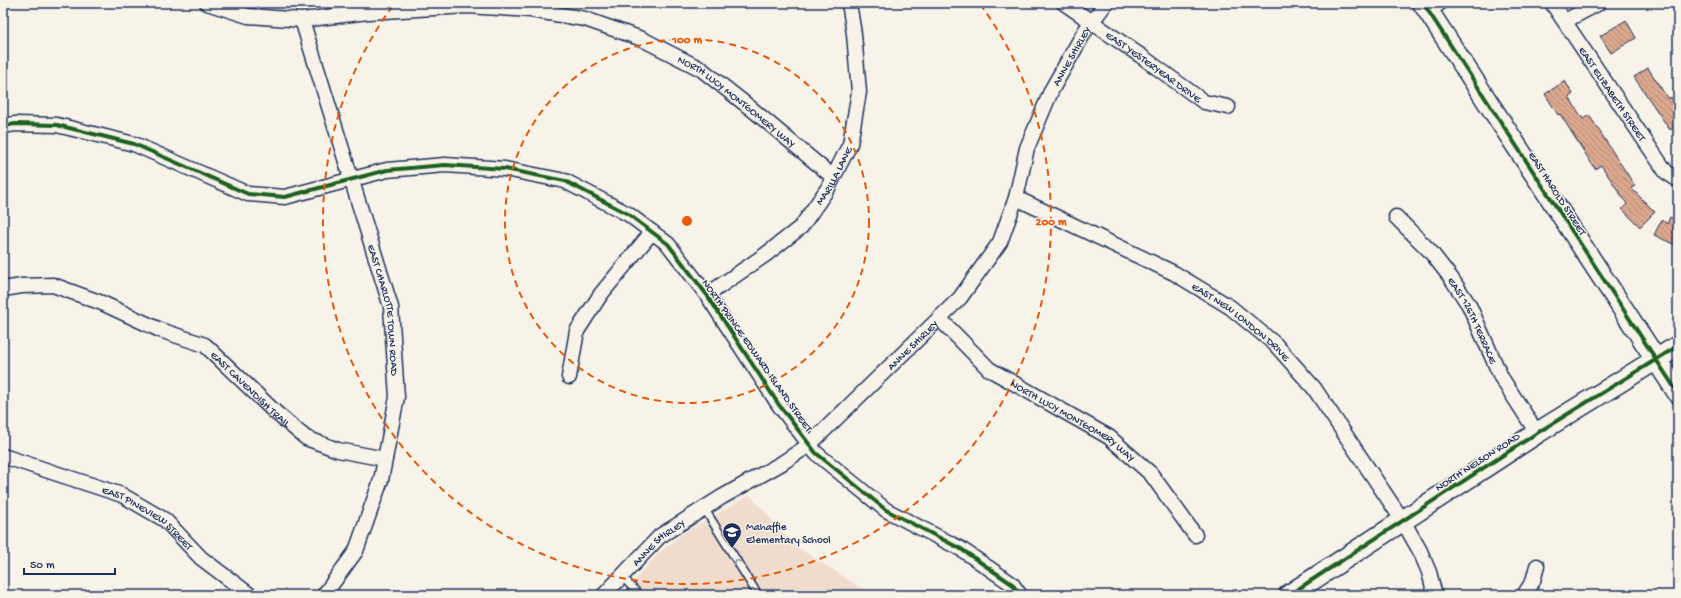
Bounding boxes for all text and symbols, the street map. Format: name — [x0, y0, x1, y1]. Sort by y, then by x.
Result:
street label: ANNE SHIRLEY — [1051, 25, 1094, 88]
street label: EAST YESTERYEAR DRIVE — [1103, 30, 1204, 107]
text: 100 m — [671, 34, 702, 48]
street label: EAST ELIZABETH STREET — [1575, 45, 1648, 145]
street label: NORTH LUCY MONTGOMERY WAY — [675, 54, 797, 151]
street label: MARILLA LANE — [814, 144, 856, 208]
street label: EAST HAROLD STREET — [1525, 150, 1588, 239]
centre of rings — [680, 214, 694, 228]
text: 200 m — [1036, 216, 1067, 230]
street label: EAST CHARLOTTE TOWN ROAD — [364, 243, 400, 377]
street label: EAST 126TH TERRACE — [1444, 276, 1499, 367]
street label: NORTH PRINCE EDWARD ISLAND STREET — [699, 278, 814, 435]
street label: EAST NEW LONDON DRIVE — [1189, 281, 1292, 365]
street label: ANNE SHIRLEY — [886, 319, 941, 373]
street label: EAST CAVENDISH TRAIL — [207, 349, 293, 431]
street label: NORTH LUCY MONTGOMERY WAY — [1008, 378, 1137, 465]
street label: NORTH NELSON ROAD — [1434, 430, 1523, 494]
street label: EAST PINEVIEW STREET — [100, 485, 195, 554]
street label: ANNE SHIRLEY — [631, 518, 688, 569]
school or university icon: Mahaffie Elementary School — [721, 521, 743, 549]
place label: Mahaffie Elementary School — [746, 521, 831, 547]
scale bar — [24, 550, 115, 576]
text: 50 m — [30, 559, 55, 573]
one-way arrow — [734, 559, 742, 566]

